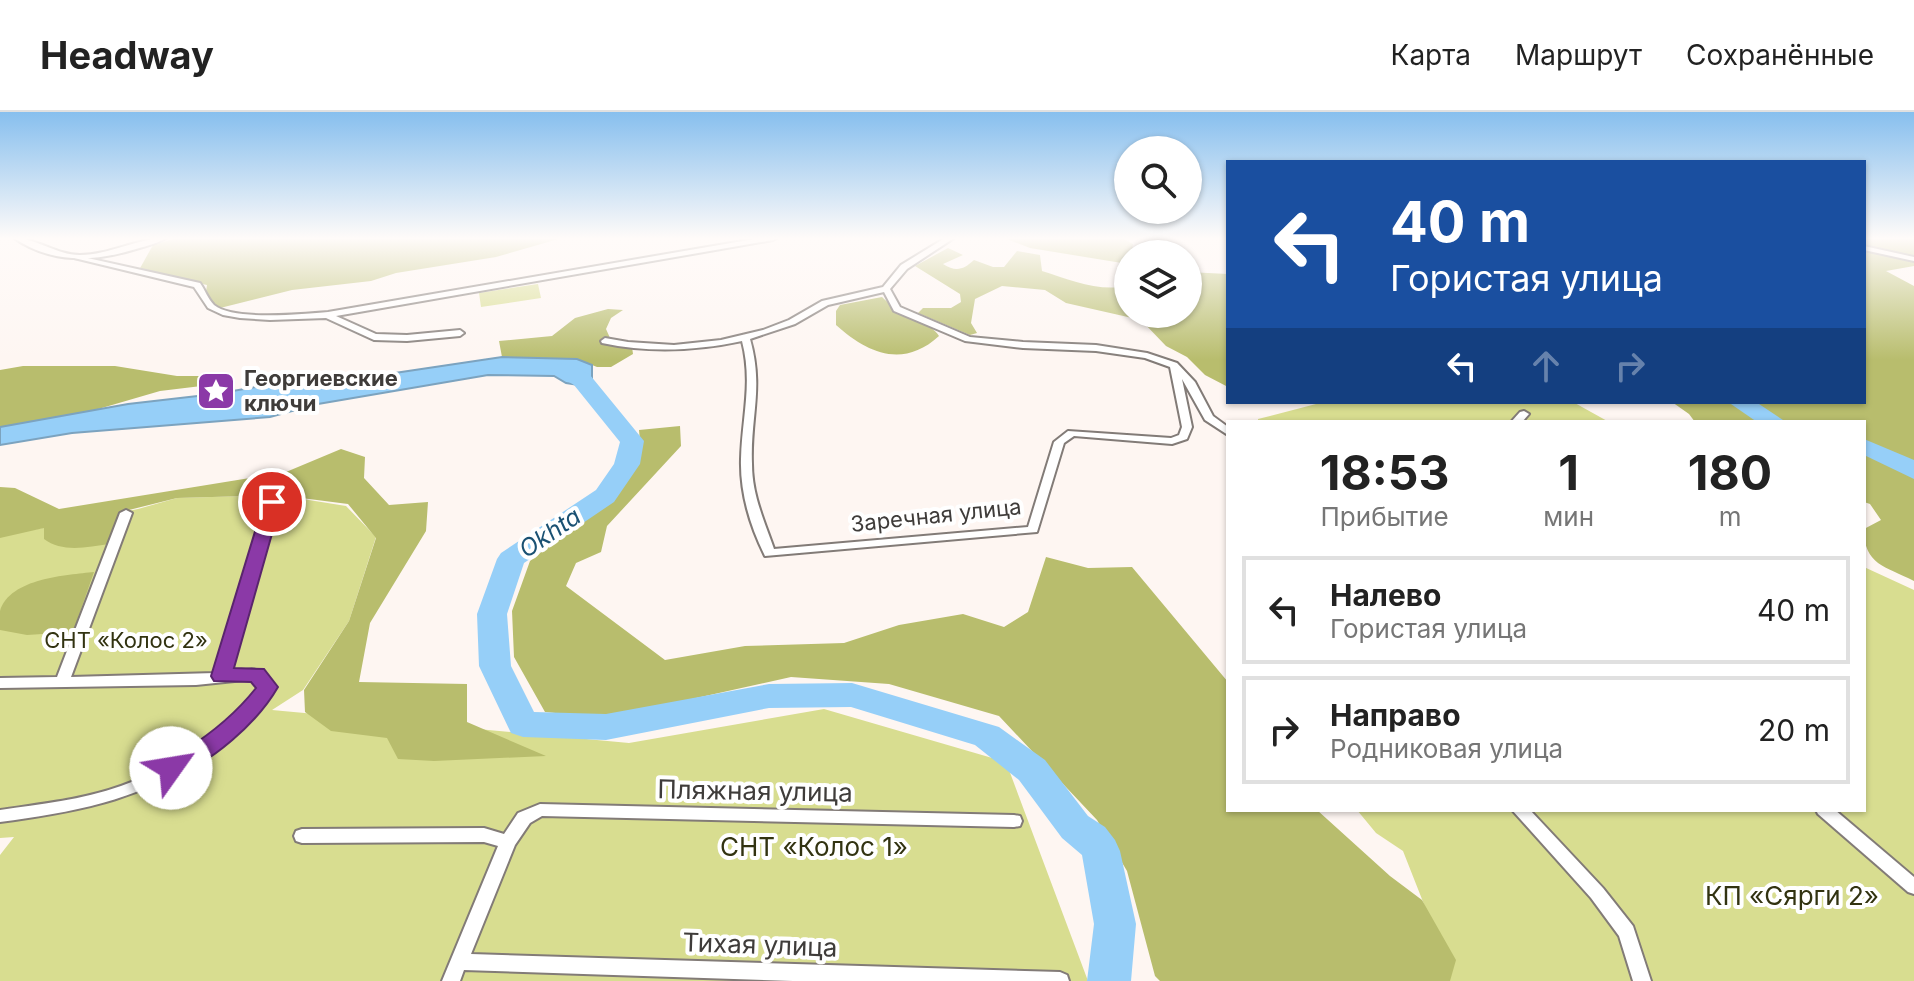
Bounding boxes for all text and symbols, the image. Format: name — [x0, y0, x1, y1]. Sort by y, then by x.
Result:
text: Headway — [40, 32, 214, 78]
text: Карта — [1391, 38, 1471, 72]
text: Маршрут — [1515, 38, 1642, 72]
text: Сохранённые — [1686, 38, 1874, 72]
map controls — [1114, 136, 1202, 328]
button: search — [1114, 136, 1202, 224]
text: 40 m — [1390, 188, 1530, 256]
icon: left — [1258, 192, 1362, 296]
button: layers — [1114, 240, 1202, 328]
text: Гористая улица — [1390, 256, 1663, 300]
icon: left — [1440, 344, 1484, 388]
icon: ahead — [1524, 344, 1568, 388]
icon: right — [1608, 344, 1652, 388]
place label: Георгиевские ключи — [244, 365, 398, 416]
place icon: Георгиевские ключи — [195, 370, 237, 412]
text: 18:53 — [1320, 443, 1449, 502]
text: 1 — [1558, 443, 1579, 502]
text: 180 — [1688, 443, 1772, 502]
pin — [238, 468, 306, 536]
icon: arrive — [250, 480, 294, 524]
street label: Заречная улица — [849, 493, 1023, 537]
text: Прибытие — [1321, 501, 1449, 532]
text: мин — [1543, 501, 1594, 532]
text: m — [1719, 501, 1741, 532]
water label: Okhta — [513, 502, 586, 564]
text: Налево — [1330, 577, 1442, 613]
icon: left — [1262, 588, 1306, 632]
text: 40 m — [1757, 592, 1830, 628]
text: Гористая улица — [1330, 613, 1527, 644]
park label: СНТ «Колос 2» — [44, 627, 208, 653]
text: Направо — [1330, 697, 1461, 733]
icon: right — [1262, 708, 1306, 752]
text: 20 m — [1758, 712, 1830, 748]
position arrow — [129, 726, 213, 810]
text: Родниковая улица — [1330, 733, 1563, 764]
street label: Пляжная улица — [657, 773, 853, 808]
park label: СНТ «Колос 1» — [720, 831, 908, 862]
park label: КП «Сярги 2» — [1705, 880, 1879, 911]
street label: Тихая улица — [682, 926, 838, 963]

